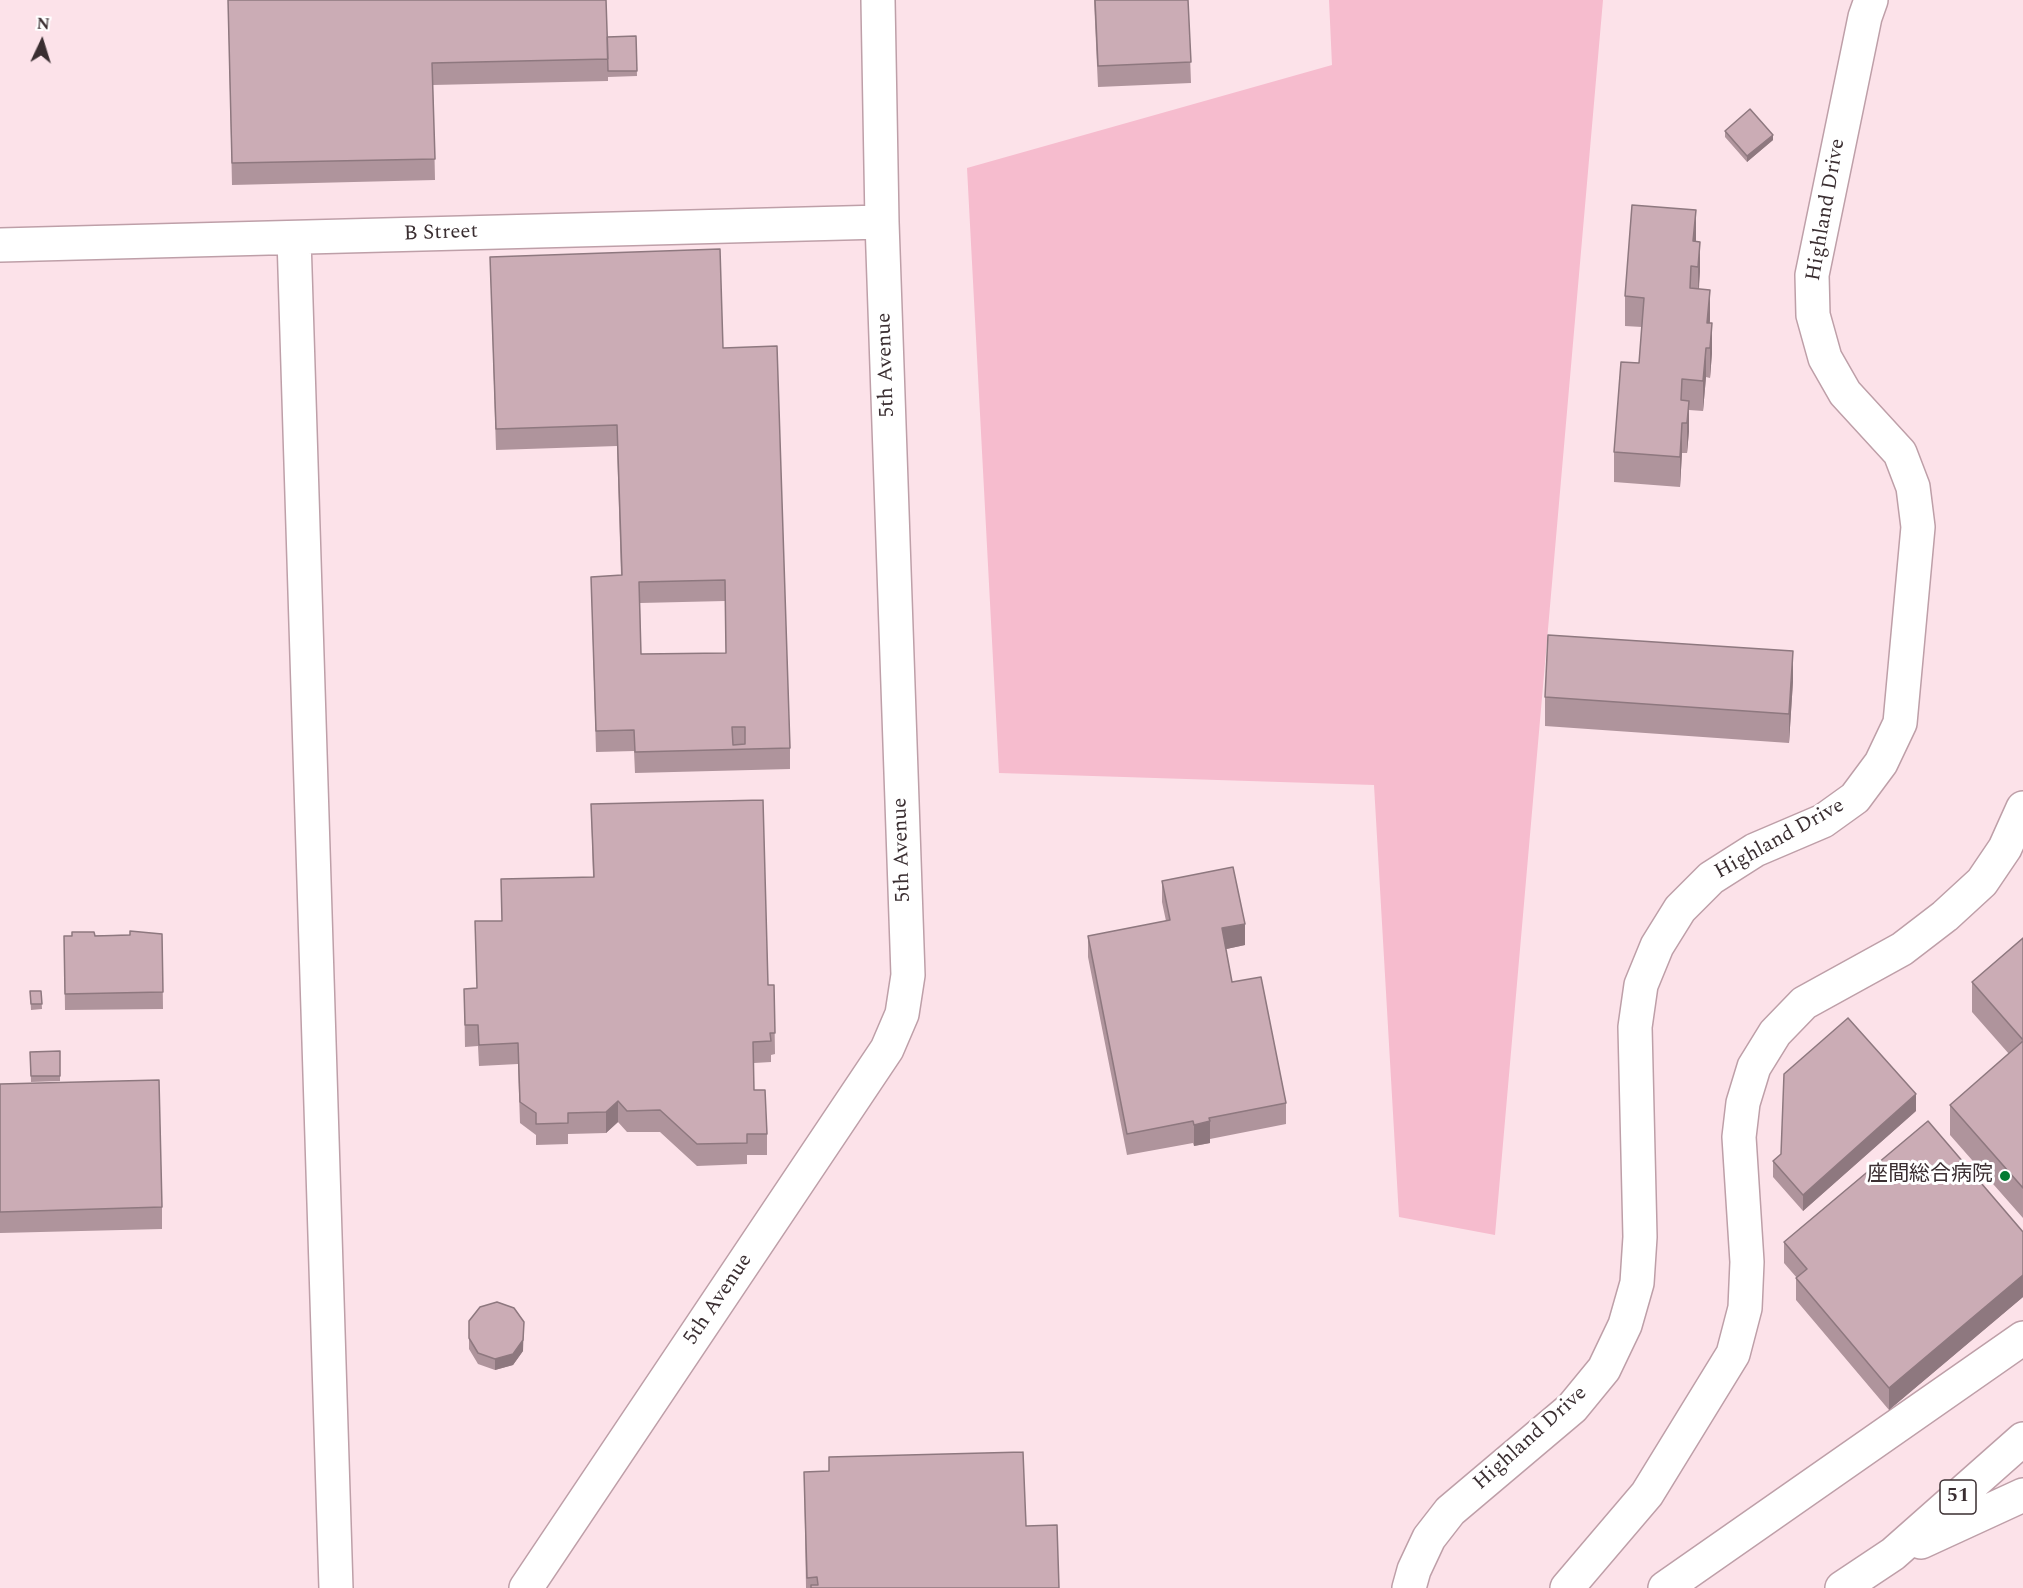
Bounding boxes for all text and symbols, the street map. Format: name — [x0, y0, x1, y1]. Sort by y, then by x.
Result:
north arrow — [12, 12, 72, 72]
text: N — [36, 12, 51, 36]
street label: Highland Drive — [1802, 137, 1852, 283]
street label: B Street — [403, 220, 479, 248]
street label: 5th Avenue — [873, 312, 901, 418]
street label: Highland Drive — [1711, 794, 1849, 886]
street label: 5th Avenue — [889, 797, 917, 903]
place label: 座間総合病院 — [1867, 1163, 1993, 1189]
marker: 座間総合病院 — [1998, 1169, 2012, 1183]
street label: 5th Avenue — [679, 1250, 759, 1350]
street label: Highland Drive — [1469, 1381, 1593, 1497]
road number: 51 — [1940, 1480, 1976, 1514]

